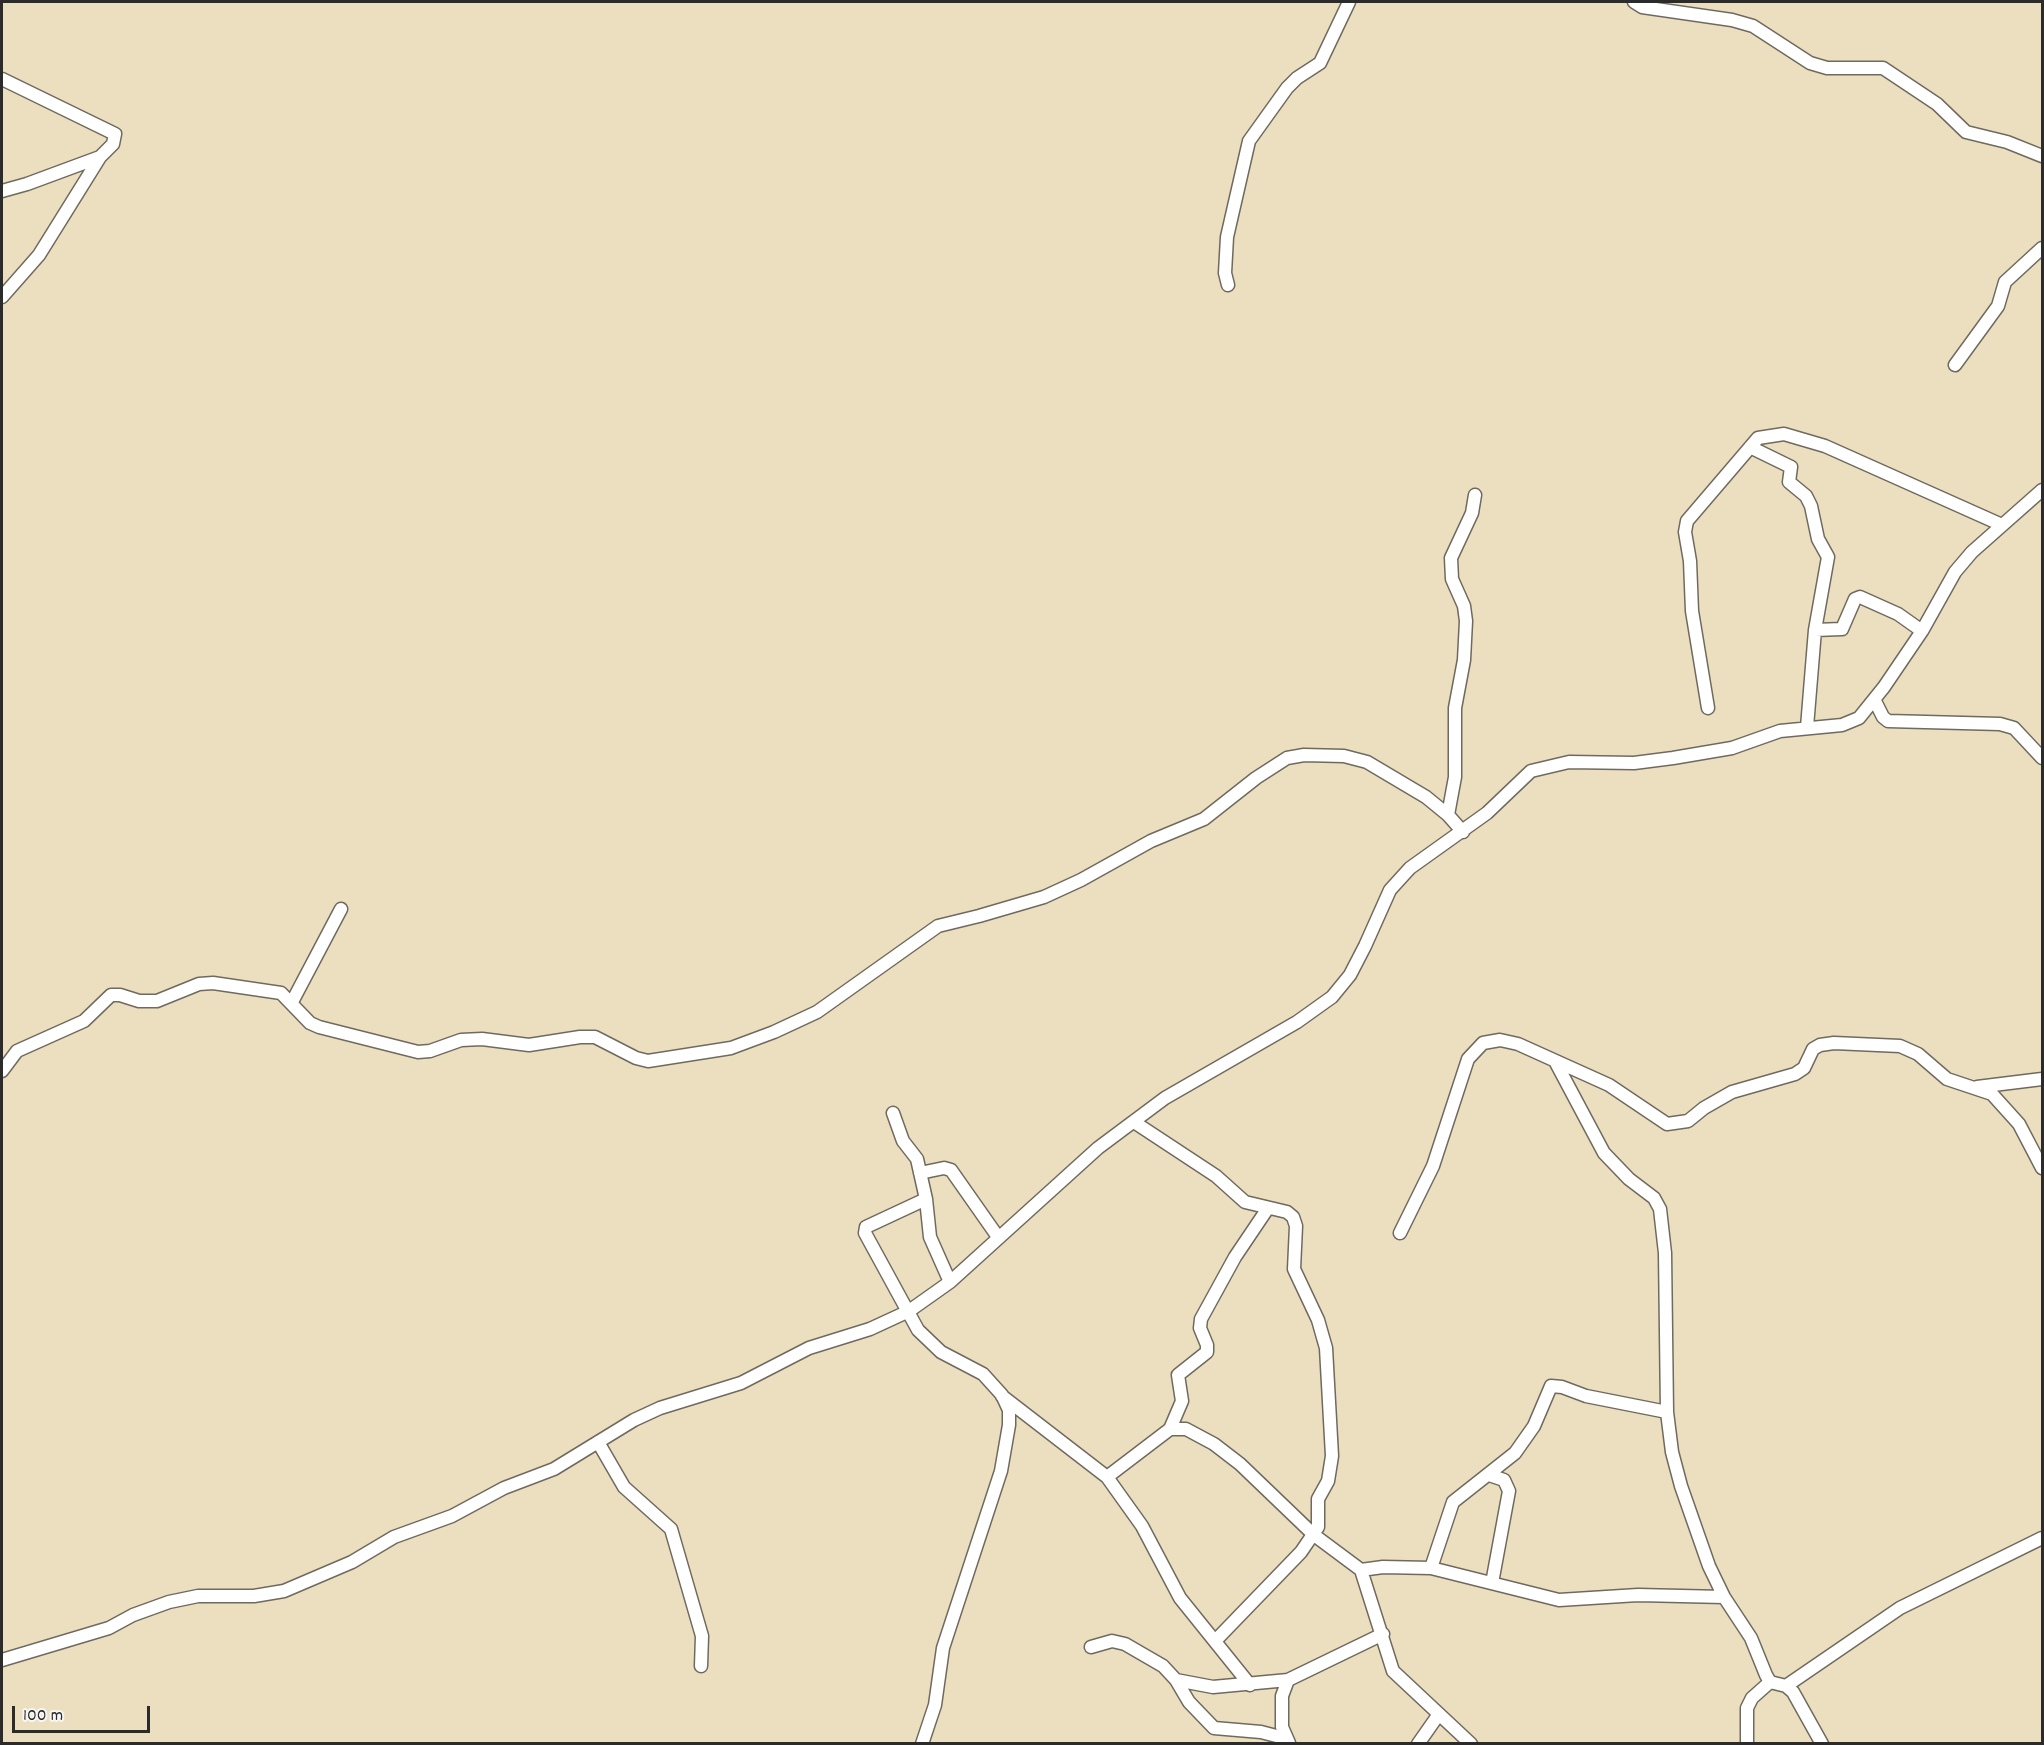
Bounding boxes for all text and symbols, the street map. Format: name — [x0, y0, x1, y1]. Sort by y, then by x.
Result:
scale bar — [15, 1694, 153, 1732]
text: 100 m — [23, 1704, 63, 1729]

